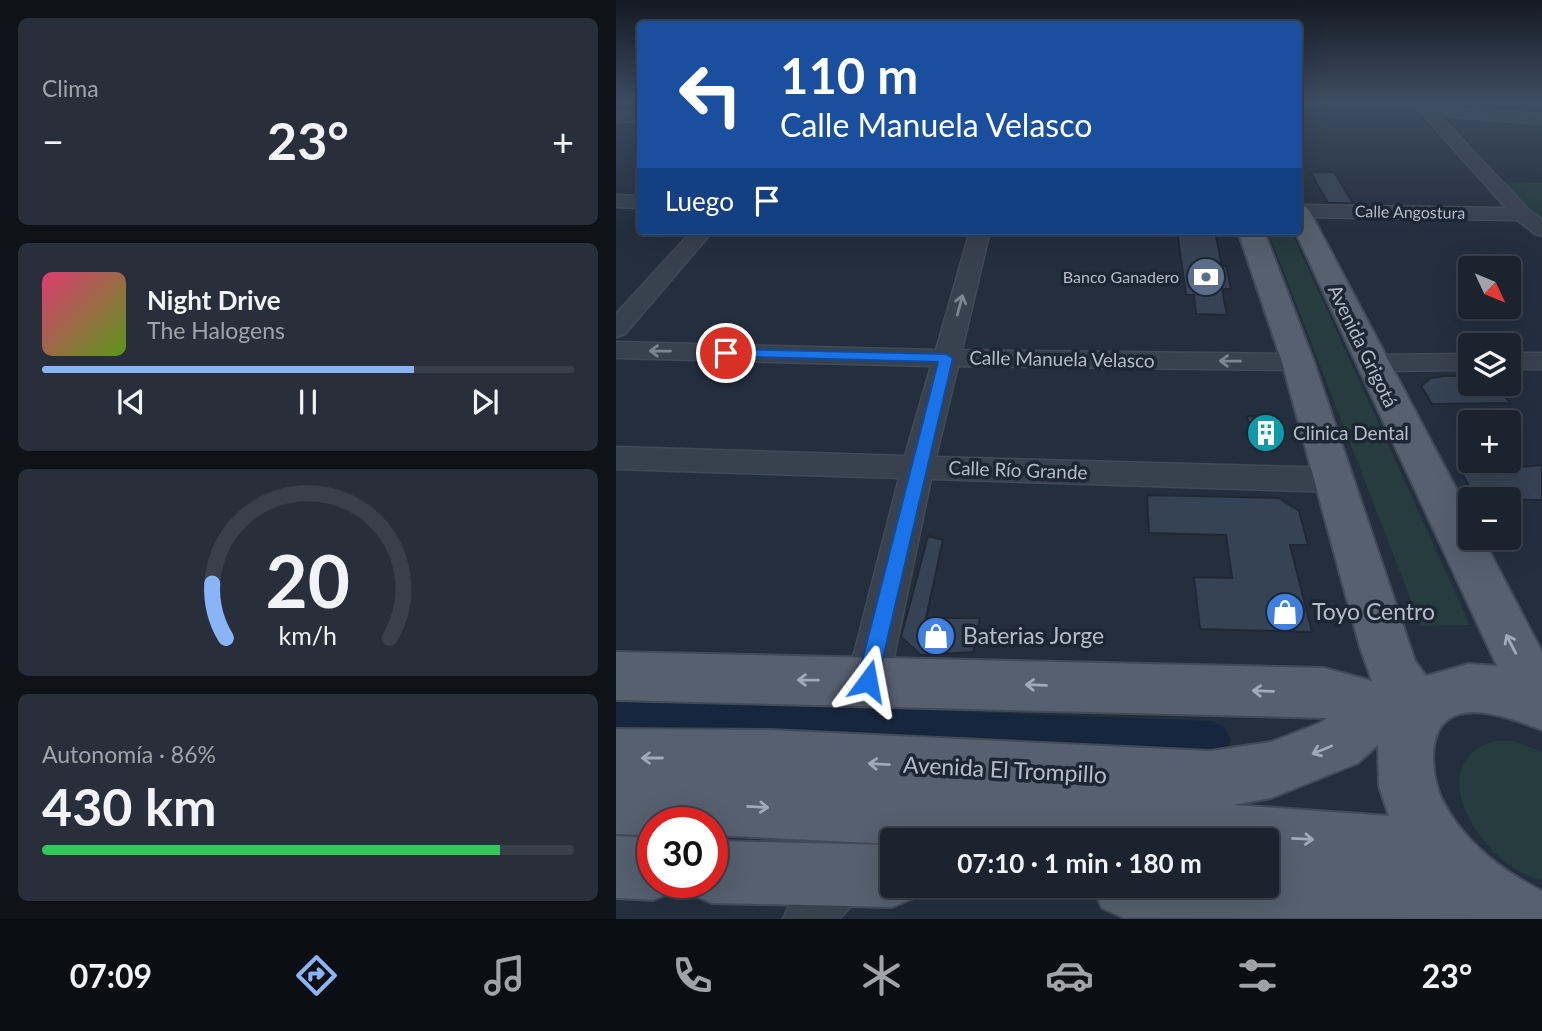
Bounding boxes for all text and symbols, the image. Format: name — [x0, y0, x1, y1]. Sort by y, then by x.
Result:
text: 110 m — [780, 46, 918, 104]
icon: left — [665, 49, 756, 140]
text: Clima — [42, 74, 99, 102]
text: Calle Manuela Velasco — [780, 105, 1092, 144]
text: 23° — [267, 109, 349, 171]
text: − — [42, 118, 64, 164]
text: + — [552, 118, 574, 164]
icon: arrive — [748, 182, 786, 220]
text: Luego — [665, 185, 734, 217]
street label: Calle Angostura — [1355, 201, 1465, 222]
bank icon: Banco Ganadero — [1185, 256, 1227, 298]
north arrow — [1458, 256, 1521, 318]
map controls — [1458, 256, 1521, 550]
place label: Banco Ganadero — [1063, 267, 1179, 286]
street label: Avenida Grigotá — [1324, 281, 1403, 411]
text: Night Drive — [147, 284, 281, 316]
one-way arrow — [954, 295, 967, 317]
text: The Halogens — [147, 316, 285, 344]
pin — [696, 323, 756, 383]
button: layers — [1458, 333, 1521, 396]
icon: arrive — [707, 334, 745, 372]
one-way arrow — [649, 345, 672, 358]
street label: Calle Manuela Velasco — [969, 345, 1155, 372]
one-way arrow — [1219, 354, 1242, 368]
icon: previous — [112, 383, 150, 421]
icon: pause — [289, 383, 327, 421]
icon: next — [466, 383, 504, 421]
button: + — [1458, 410, 1521, 473]
building icon: Clinica Dental — [1245, 412, 1287, 454]
place label: Clinica Dental — [1293, 421, 1409, 444]
street label: Calle Río Grande — [948, 456, 1088, 483]
button: − — [1458, 487, 1521, 550]
text: 20 — [266, 537, 350, 625]
shop icon: Toyo Centro — [1264, 591, 1306, 633]
place label: Toyo Centro — [1312, 597, 1435, 625]
shop icon: Baterias Jorge — [915, 615, 957, 657]
text: km/h — [279, 620, 337, 650]
place label: Baterias Jorge — [963, 621, 1104, 649]
one-way arrow — [1504, 634, 1518, 655]
position arrow — [831, 644, 905, 718]
one-way arrow — [797, 673, 820, 686]
one-way arrow — [1025, 679, 1048, 692]
one-way arrow — [1252, 685, 1275, 698]
text: Autonomía · 86% — [42, 740, 216, 768]
one-way arrow — [1311, 744, 1333, 757]
street label: Avenida El Trompillo — [902, 750, 1108, 788]
one-way arrow — [640, 751, 663, 765]
one-way arrow — [868, 757, 891, 770]
text: 430 km — [42, 775, 216, 837]
one-way arrow — [746, 800, 769, 813]
speed limit sign: 30 — [637, 807, 728, 898]
one-way arrow — [1291, 833, 1314, 846]
text: 07:10 · 1 min · 180 m — [957, 847, 1202, 879]
icon: directions — [292, 951, 341, 1000]
icon: music — [480, 951, 529, 1000]
icon: phone — [668, 951, 717, 1000]
icon: climate — [857, 951, 906, 1000]
icon: car — [1045, 951, 1094, 1000]
icon: filters — [1233, 951, 1282, 1000]
text: 07:09 — [70, 956, 152, 995]
text: 23° — [1422, 956, 1472, 995]

